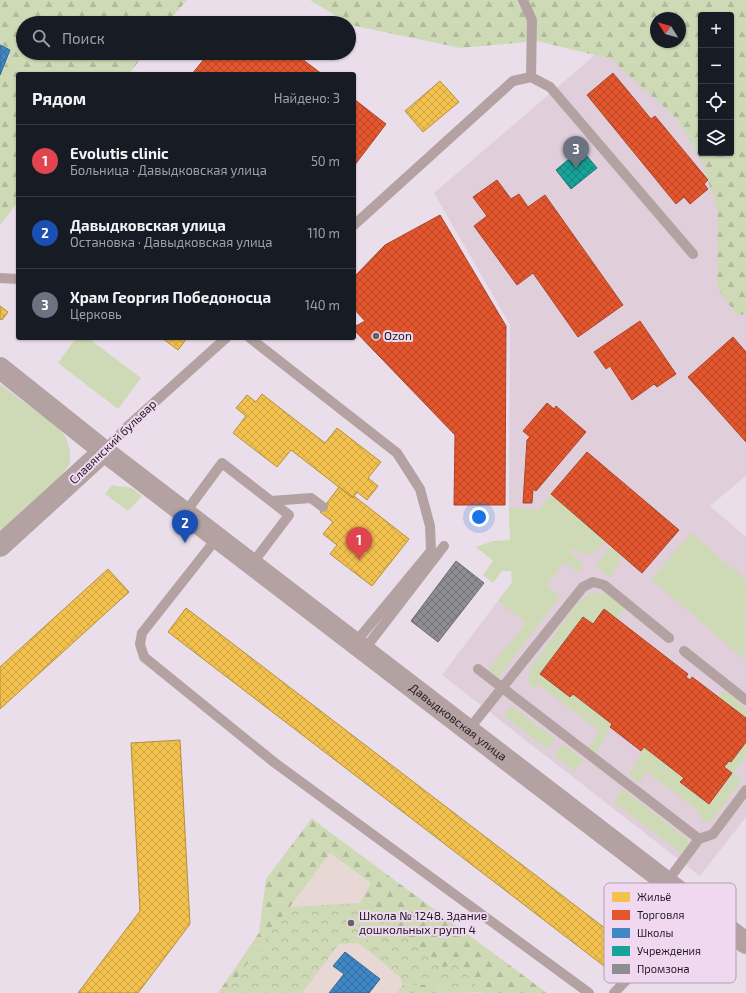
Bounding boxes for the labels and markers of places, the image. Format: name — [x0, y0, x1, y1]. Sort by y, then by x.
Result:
pin: 3 — [563, 136, 589, 169]
place label: Ozon — [384, 328, 412, 342]
marker: Ozon — [371, 331, 381, 341]
pin: 2 — [172, 510, 198, 543]
pin: 1 — [346, 527, 372, 560]
place label: Школа № 1248. Здание дошкольных групп 4 — [359, 908, 487, 937]
marker: Школа № 1248. Здание дошкольных групп 4 — [346, 918, 356, 928]

